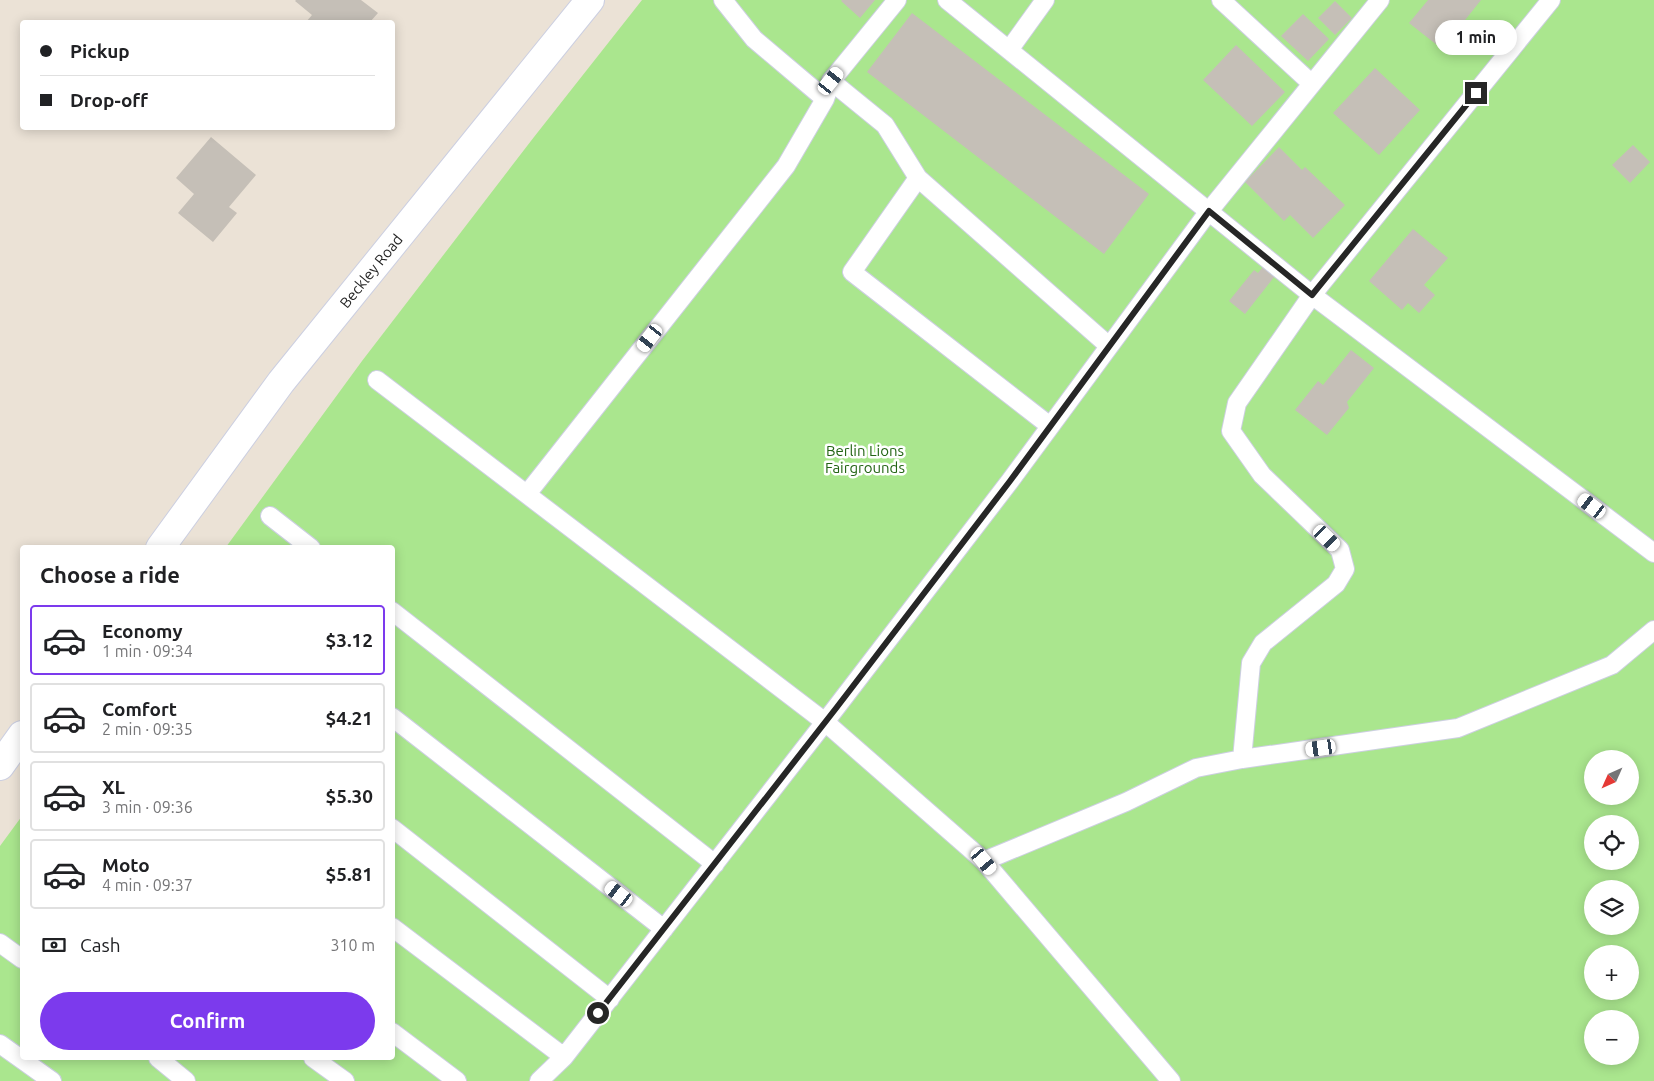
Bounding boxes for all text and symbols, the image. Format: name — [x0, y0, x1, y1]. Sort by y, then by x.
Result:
callout: 1 min — [1435, 21, 1517, 56]
text: 1 min — [1456, 28, 1496, 46]
text: Pickup — [70, 40, 130, 62]
car — [815, 65, 846, 97]
route end — [1465, 82, 1487, 104]
text: Drop-off — [70, 89, 148, 111]
street label: Beckley Road — [336, 231, 406, 311]
car — [634, 322, 665, 354]
park label: Berlin Lions Fairgrounds — [825, 442, 905, 476]
car — [1575, 491, 1608, 521]
car — [1311, 522, 1343, 554]
text: Choose a ride — [40, 562, 180, 587]
icon: car — [42, 618, 87, 663]
text: Economy — [102, 620, 183, 642]
text: $3.12 — [325, 629, 373, 651]
text: 1 min · 09:34 — [102, 642, 193, 660]
icon: car — [42, 696, 87, 741]
text: Comfort — [102, 698, 177, 720]
text: $4.21 — [325, 707, 373, 729]
text: 2 min · 09:35 — [102, 720, 193, 738]
car — [1305, 738, 1336, 758]
north arrow — [1584, 750, 1639, 805]
map controls — [1584, 750, 1639, 1065]
icon: car — [42, 774, 87, 819]
text: XL — [102, 776, 125, 798]
text: $5.30 — [325, 785, 373, 807]
text: 3 min · 09:36 — [102, 798, 193, 816]
button: locate — [1584, 815, 1639, 870]
car — [968, 845, 999, 877]
icon: car — [42, 852, 87, 897]
text: Moto — [102, 854, 150, 876]
text: $5.81 — [325, 863, 373, 885]
text: 4 min · 09:37 — [102, 876, 193, 894]
car — [602, 879, 635, 909]
button: layers — [1584, 880, 1639, 935]
icon: cash — [40, 931, 68, 959]
text: Cash — [80, 934, 121, 956]
text: 310 m — [330, 936, 375, 954]
button: + — [1584, 945, 1639, 1000]
button: Confirm — [40, 992, 375, 1050]
route start — [587, 1002, 609, 1024]
button: − — [1584, 1010, 1639, 1065]

